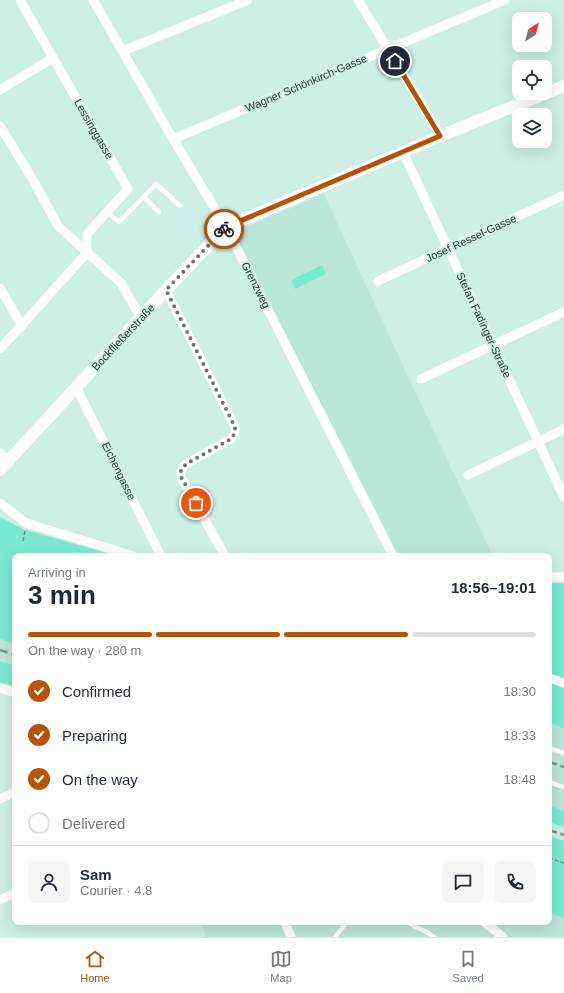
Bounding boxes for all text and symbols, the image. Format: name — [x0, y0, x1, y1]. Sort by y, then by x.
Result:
north arrow — [512, 12, 552, 52]
map controls — [512, 12, 552, 148]
pin — [378, 44, 412, 78]
icon: home — [384, 50, 406, 72]
street label: Wagner Schönkirch-Gasse — [243, 52, 369, 114]
button: locate — [512, 60, 552, 100]
street label: Lessinggasse — [72, 97, 116, 161]
button: layers — [512, 108, 552, 148]
courier — [204, 209, 244, 249]
street label: Josef Ressel-Gasse — [424, 212, 518, 264]
icon: bike — [213, 218, 235, 240]
street label: Grenzweg — [239, 260, 273, 310]
street label: Stefan Fadinger-Straße — [454, 270, 514, 380]
street label: Bockfließerstraße — [89, 301, 157, 373]
street label: Eichengasse — [100, 440, 138, 502]
pin — [179, 486, 213, 520]
icon: bag — [185, 492, 207, 514]
text: Arriving in — [28, 565, 86, 580]
text: 18:56–19:01 — [451, 579, 536, 596]
text: 3 min — [28, 580, 96, 610]
text: On the way · 280 m — [28, 643, 141, 658]
icon: check — [28, 680, 50, 702]
text: Confirmed — [62, 683, 131, 700]
text: 18:30 — [503, 684, 536, 699]
icon: check — [28, 724, 50, 746]
text: Preparing — [62, 727, 127, 744]
text: 18:33 — [503, 728, 536, 743]
icon: check — [28, 768, 50, 790]
text: On the way — [62, 771, 138, 788]
text: 18:48 — [503, 772, 536, 787]
text: Delivered — [62, 815, 125, 832]
button: person — [28, 861, 70, 903]
button: chat — [442, 861, 484, 903]
button: phone — [494, 861, 536, 903]
text: Sam — [80, 866, 112, 883]
text: Courier · 4.8 — [80, 883, 152, 898]
tab: Home — [80, 948, 110, 984]
tab: Map — [270, 948, 292, 984]
tab: Saved — [453, 948, 484, 984]

